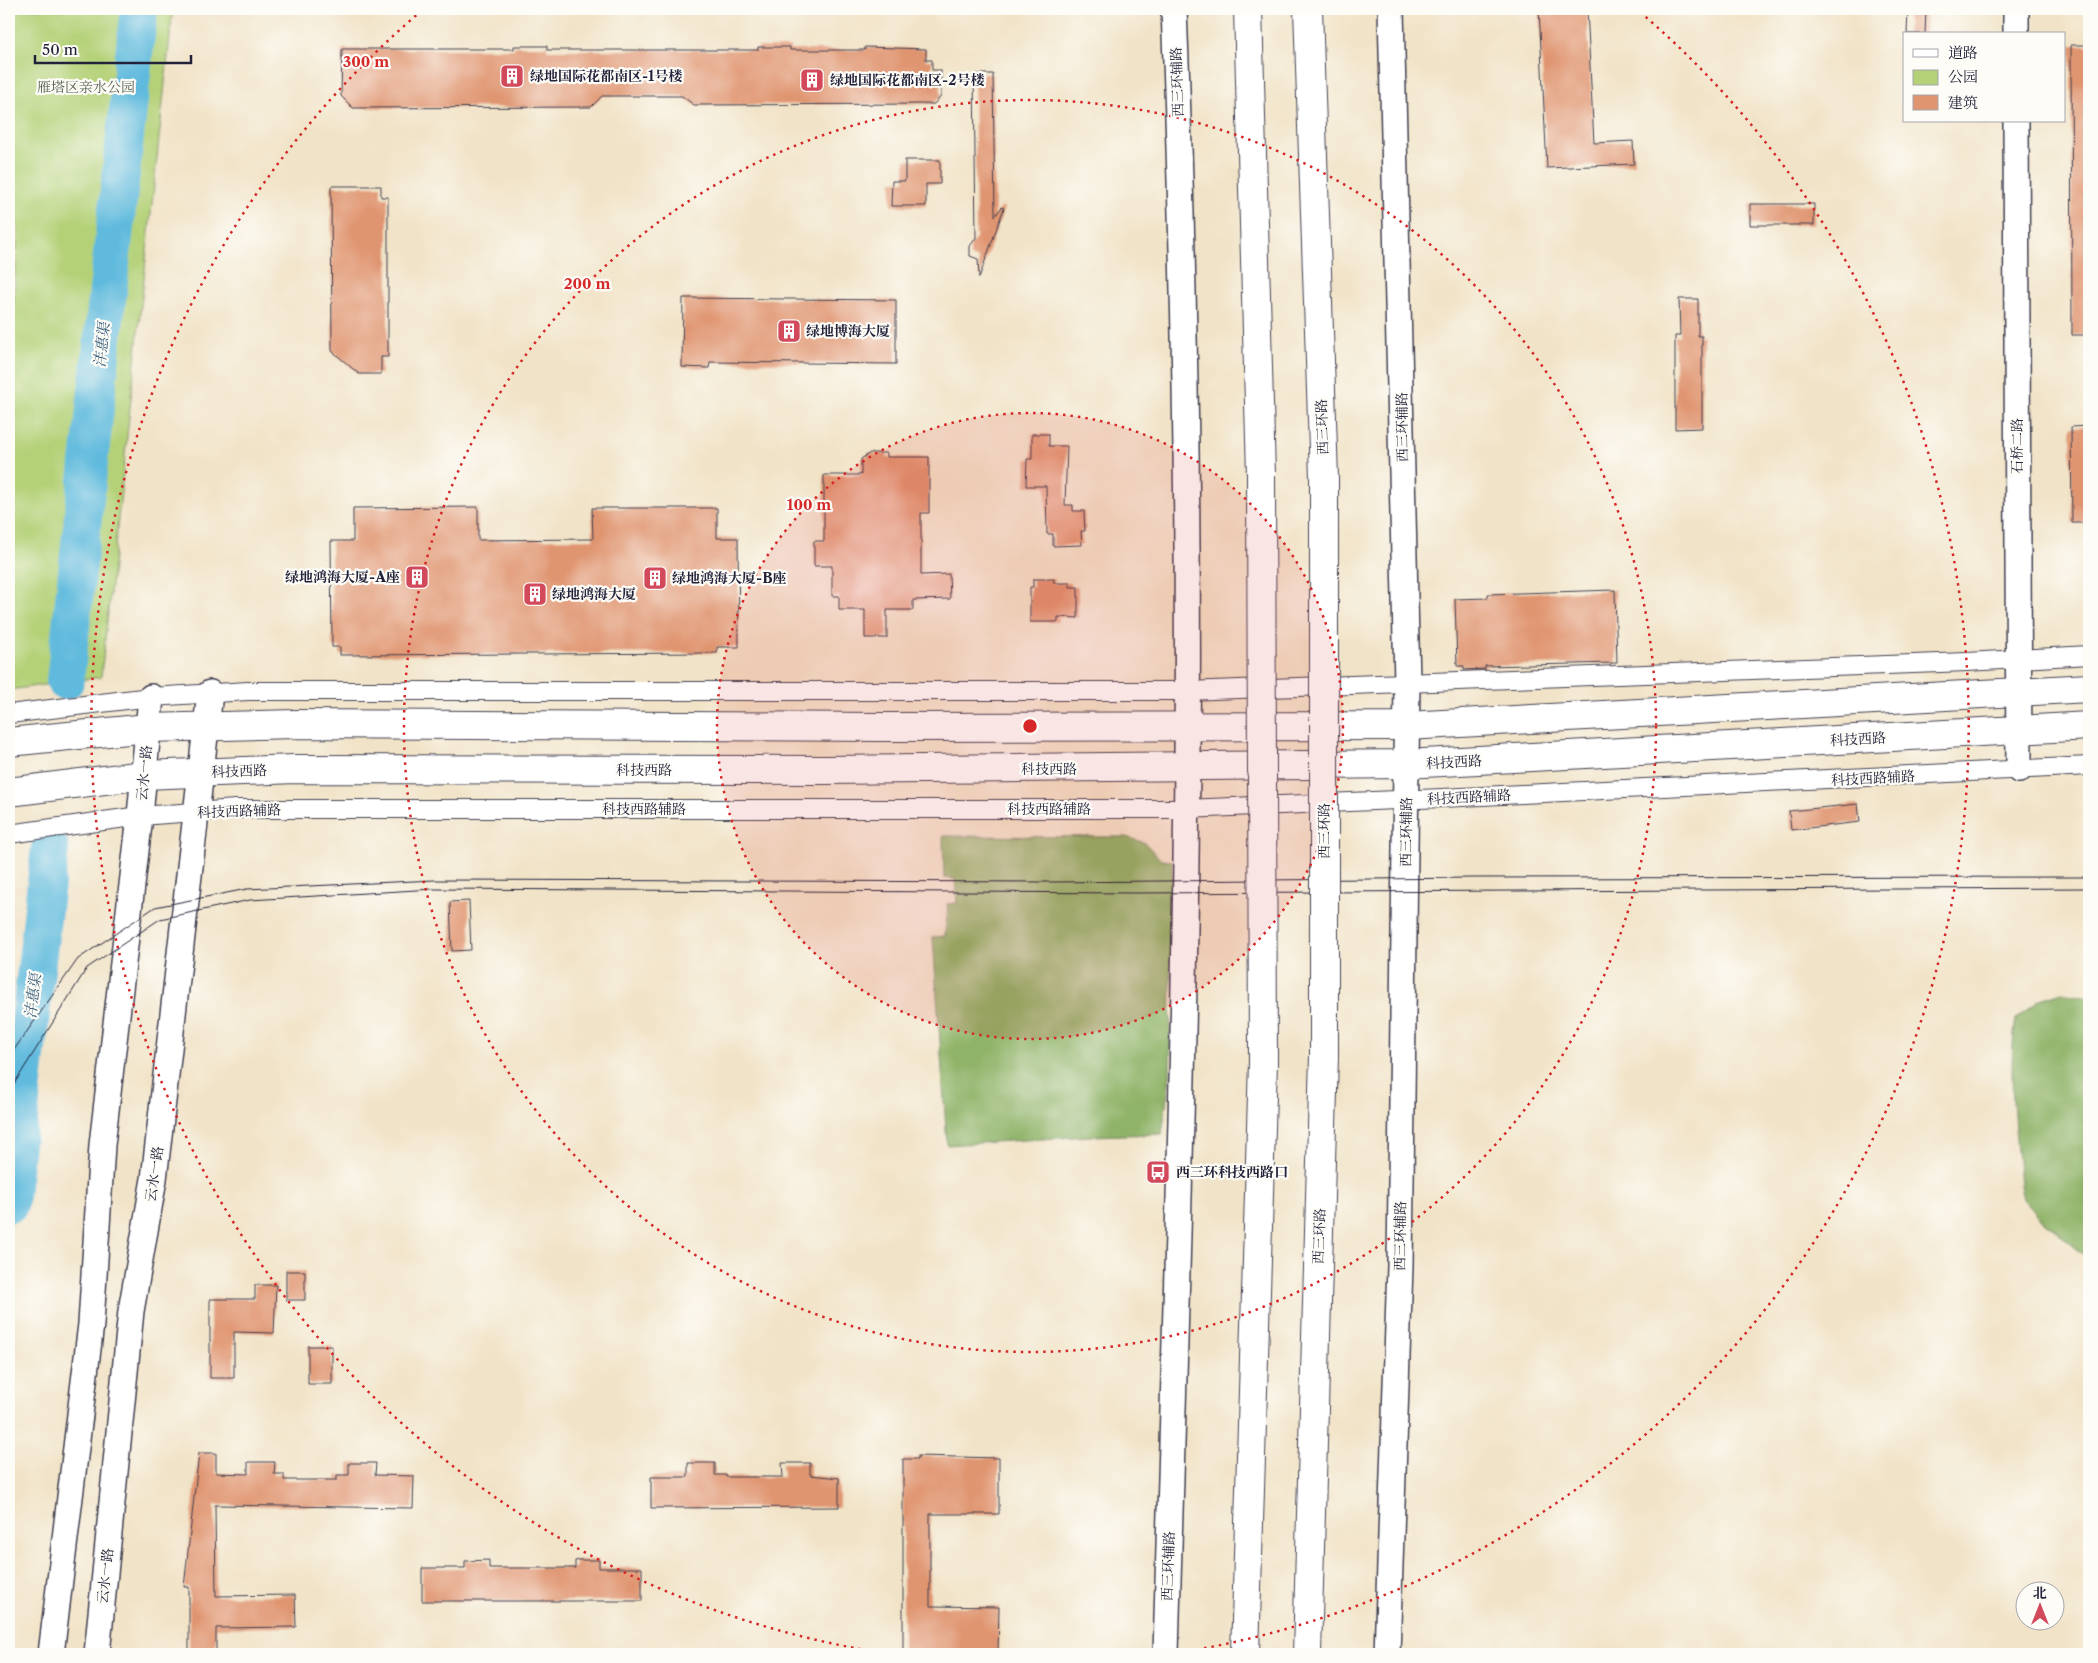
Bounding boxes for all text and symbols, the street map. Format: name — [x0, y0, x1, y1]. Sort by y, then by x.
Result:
scale bar — [35, 32, 191, 64]
legend — [1903, 32, 2066, 122]
text: 50 m — [42, 40, 78, 59]
text: 道路 — [1948, 43, 1978, 62]
street label: 西三环辅路 — [1167, 47, 1187, 117]
text: 300 m — [343, 52, 389, 71]
building icon: 绿地国际花都南区-1号楼 — [499, 63, 525, 89]
place label: 绿地国际花都南区-1号楼 — [530, 67, 682, 85]
building icon: 绿地国际花都南区-2号楼 — [799, 67, 825, 93]
text: 公园 — [1948, 67, 1978, 86]
place label: 绿地国际花都南区-2号楼 — [830, 71, 984, 89]
park label: 雁塔区亲水公园 — [37, 78, 135, 96]
text: 建筑 — [1948, 93, 1978, 112]
text: 200 m — [564, 274, 610, 293]
building icon: 绿地博海大厦 — [776, 318, 802, 344]
water label: 沣惠渠 — [90, 320, 114, 368]
place label: 绿地博海大厦 — [806, 322, 890, 340]
street label: 西三环辅路 — [1392, 392, 1412, 462]
street label: 西三环路 — [1312, 399, 1332, 455]
street label: 石桥二路 — [2008, 418, 2026, 474]
text: 100 m — [787, 495, 831, 514]
building icon: 绿地鸿海大厦-A座 — [404, 564, 430, 590]
building icon: 绿地鸿海大厦-B座 — [642, 565, 668, 591]
place label: 绿地鸿海大厦-A座 — [285, 568, 400, 586]
place label: 绿地鸿海大厦-B座 — [672, 569, 787, 587]
building icon: 绿地鸿海大厦 — [522, 581, 548, 607]
place label: 绿地鸿海大厦 — [552, 585, 636, 603]
centre of rings — [1021, 717, 1039, 735]
street label: 科技西路 — [1830, 729, 1886, 749]
street label: 云水一路 — [133, 744, 155, 802]
street label: 科技西路 — [1426, 752, 1482, 772]
street label: 科技西路 — [1021, 760, 1077, 778]
street label: 科技西路 — [211, 761, 267, 781]
street label: 科技西路 — [616, 761, 672, 779]
street label: 科技西路辅路 — [1831, 767, 1915, 789]
street label: 科技西路辅路 — [1427, 786, 1511, 808]
street label: 西三环辅路 — [1396, 797, 1416, 867]
street label: 科技西路辅路 — [602, 800, 686, 818]
street label: 科技西路辅路 — [1007, 800, 1091, 818]
street label: 科技西路辅路 — [197, 801, 281, 821]
street label: 西三环路 — [1315, 803, 1333, 859]
water label: 沣惠渠 — [20, 970, 45, 1019]
street label: 云水一路 — [141, 1145, 167, 1203]
bus stop icon: 西三环科技西路口 — [1145, 1159, 1171, 1185]
place label: 西三环科技西路口 — [1176, 1163, 1288, 1181]
street label: 西三环辅路 — [1390, 1201, 1410, 1271]
street label: 西三环路 — [1309, 1208, 1329, 1264]
street label: 西三环辅路 — [1158, 1531, 1178, 1601]
street label: 云水一路 — [93, 1547, 117, 1605]
north arrow — [2016, 1580, 2066, 1630]
text: 北 — [2033, 1584, 2047, 1602]

